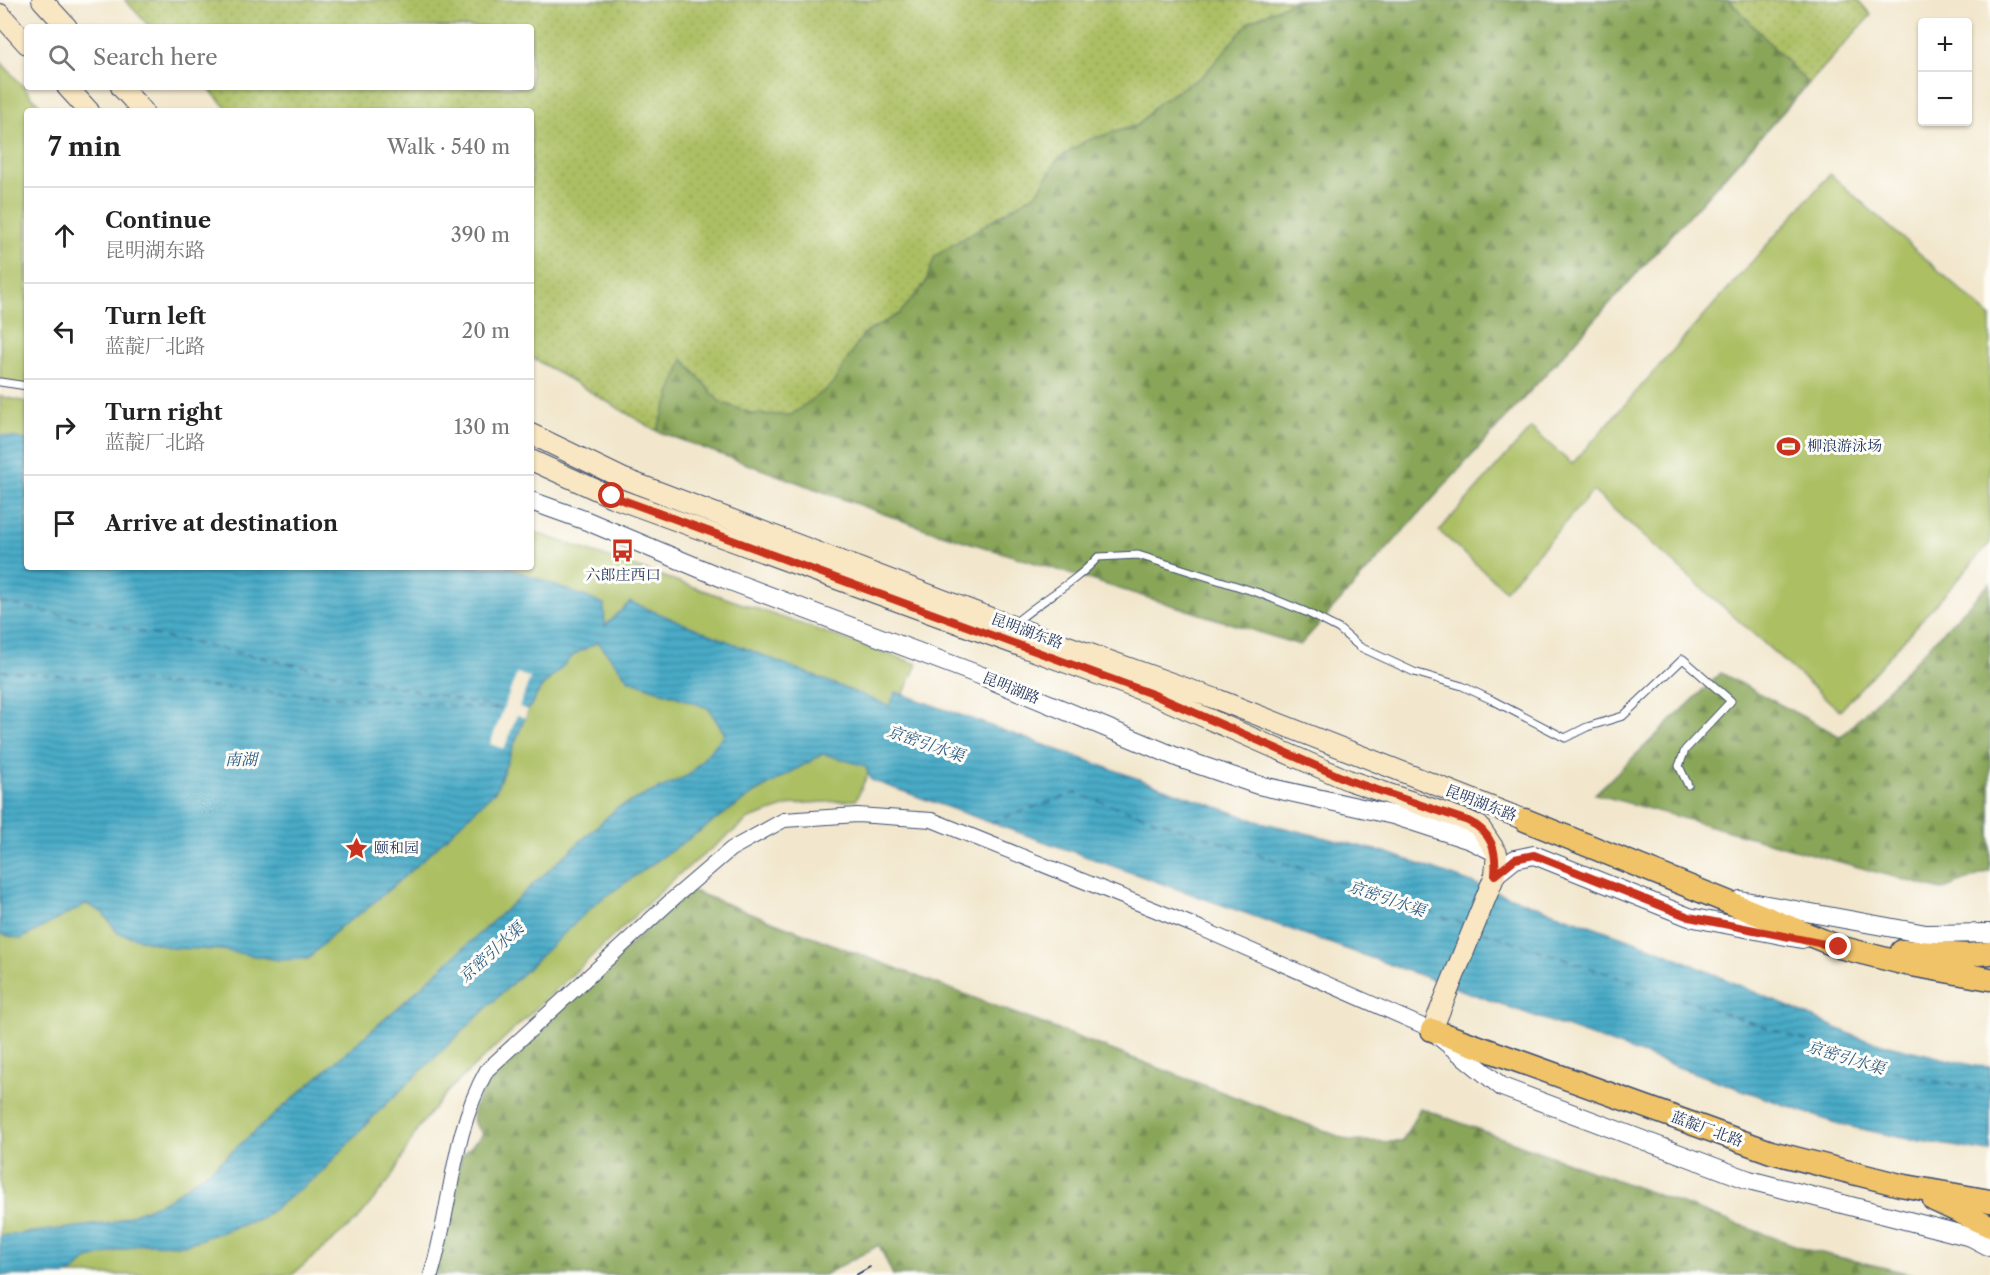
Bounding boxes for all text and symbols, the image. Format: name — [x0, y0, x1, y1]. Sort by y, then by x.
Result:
map controls — [1918, 18, 1972, 126]
button: + — [1918, 18, 1972, 72]
search box — [24, 24, 534, 90]
icon: search — [45, 41, 78, 74]
text: Search here — [93, 44, 218, 71]
button: − — [1918, 72, 1972, 126]
text: 7 min — [48, 131, 121, 163]
text: Walk · 540 m — [387, 135, 510, 159]
text: Continue — [105, 207, 211, 234]
icon: ahead — [48, 219, 81, 252]
text: 390 m — [451, 223, 510, 247]
text: 昆明湖东路 — [105, 238, 205, 262]
text: Turn left — [105, 303, 206, 330]
icon: left — [48, 315, 81, 348]
text: 20 m — [462, 319, 510, 343]
text: 蓝靛厂北路 — [105, 334, 205, 358]
text: Turn right — [105, 399, 223, 426]
icon: right — [48, 411, 81, 444]
text: 130 m — [454, 415, 510, 439]
text: 蓝靛厂北路 — [105, 430, 205, 454]
sports icon: 柳浪游泳场 — [1776, 433, 1802, 459]
place label: 柳浪游泳场 — [1807, 436, 1882, 455]
route start — [598, 482, 624, 508]
icon: arrive — [48, 507, 81, 540]
text: Arrive at destination — [105, 510, 338, 537]
bus stop icon: 六郎庄西口 — [610, 538, 636, 564]
place label: 六郎庄西口 — [585, 565, 661, 584]
street label: 昆明湖东路 — [989, 609, 1066, 652]
street label: 昆明湖路 — [980, 667, 1043, 708]
water label: 京密引水渠 — [885, 721, 969, 766]
water label: 南湖 — [225, 749, 260, 769]
street label: 昆明湖东路 — [1443, 780, 1520, 825]
place icon: 颐和园 — [343, 835, 369, 861]
place label: 颐和园 — [374, 838, 419, 857]
water label: 京密引水渠 — [1346, 876, 1430, 921]
water label: 京密引水渠 — [455, 916, 529, 986]
route end — [1825, 933, 1851, 959]
water label: 京密引水渠 — [1805, 1036, 1889, 1079]
street label: 蓝靛厂北路 — [1669, 1107, 1746, 1150]

